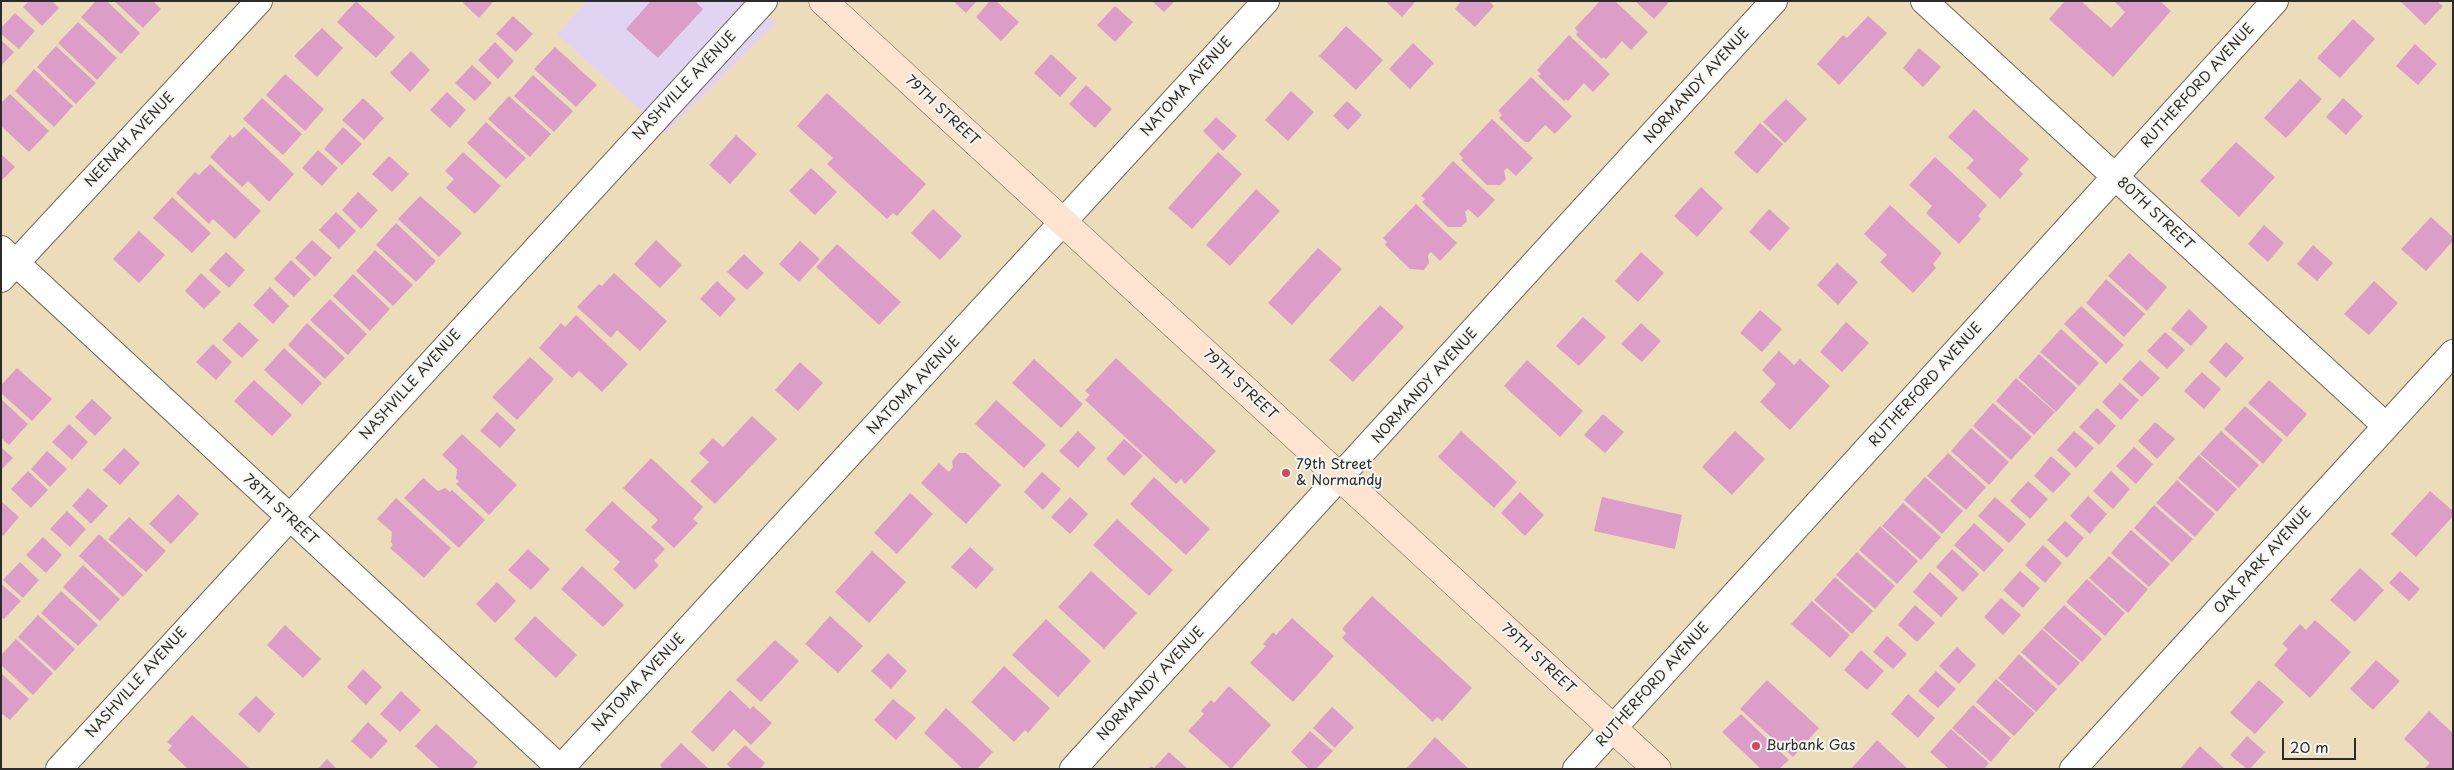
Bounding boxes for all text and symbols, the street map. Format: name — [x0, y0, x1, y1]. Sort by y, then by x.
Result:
street label: RUTHERFORD AVENUE — [2138, 21, 2258, 151]
street label: NORMANDY AVENUE — [1641, 25, 1753, 147]
street label: NASHVILLE AVENUE — [630, 28, 740, 144]
street label: NATOMA AVENUE — [1138, 34, 1236, 140]
street label: 79TH STREET — [901, 72, 983, 150]
street label: NEENAH AVENUE — [82, 89, 178, 191]
street label: 80TH STREET — [2113, 174, 2197, 254]
street label: RUTHERFORD AVENUE — [1866, 320, 1986, 450]
street label: NORMANDY AVENUE — [1369, 325, 1481, 447]
street label: NASHVILLE AVENUE — [357, 326, 465, 444]
street label: NATOMA AVENUE — [864, 333, 964, 439]
street label: 79TH STREET — [1199, 346, 1281, 424]
place label: 79th Street & Normandy — [1296, 457, 1382, 490]
marker: 79th Street & Normandy — [1280, 467, 1292, 479]
street label: 78TH STREET — [239, 471, 321, 549]
street label: OAK PARK AVENUE — [2211, 504, 2315, 618]
street label: 79TH STREET — [1497, 620, 1579, 698]
street label: RUTHERFORD AVENUE — [1593, 620, 1713, 750]
street label: NASHVILLE AVENUE — [83, 624, 191, 742]
street label: NORMANDY AVENUE — [1094, 624, 1208, 744]
street label: NATOMA AVENUE — [589, 630, 689, 736]
scale bar — [2284, 728, 2358, 760]
text: 20 m — [2290, 735, 2329, 758]
place label: Burbank Gas — [1766, 738, 1855, 754]
marker: Burbank Gas — [1750, 740, 1762, 752]

